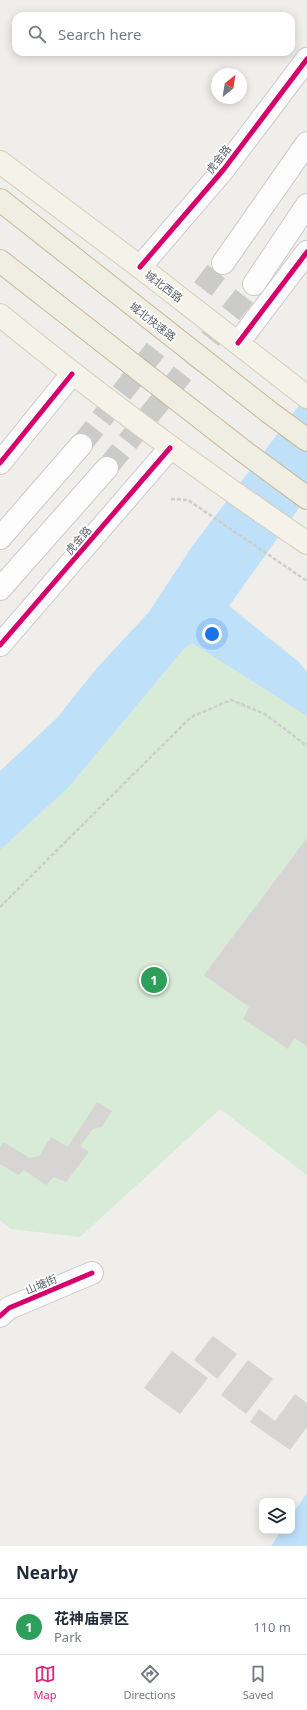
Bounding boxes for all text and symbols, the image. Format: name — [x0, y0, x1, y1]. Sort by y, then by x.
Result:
search box — [12, 12, 295, 56]
icon: search — [26, 23, 48, 45]
text: Search here — [58, 24, 141, 44]
north arrow — [211, 68, 247, 104]
street label: 虎金路 — [202, 141, 234, 177]
street label: 城北西路 — [142, 267, 186, 305]
street label: 城北快速路 — [127, 298, 179, 344]
street label: 虎金路 — [62, 523, 94, 557]
your location — [202, 624, 222, 644]
pin: 1 — [141, 965, 167, 995]
street label: 山塘街 — [23, 1271, 59, 1297]
map controls — [259, 1498, 295, 1534]
button: layers — [259, 1498, 295, 1534]
text: Nearby — [16, 1561, 78, 1584]
text: 花神庙景区 — [54, 1608, 129, 1628]
text: 1 — [25, 1618, 33, 1636]
text: 110 m — [253, 1618, 291, 1636]
text: Park — [54, 1628, 81, 1646]
tab: Map — [34, 1663, 56, 1702]
tab: Directions — [123, 1663, 176, 1702]
tab: Saved — [243, 1663, 273, 1702]

